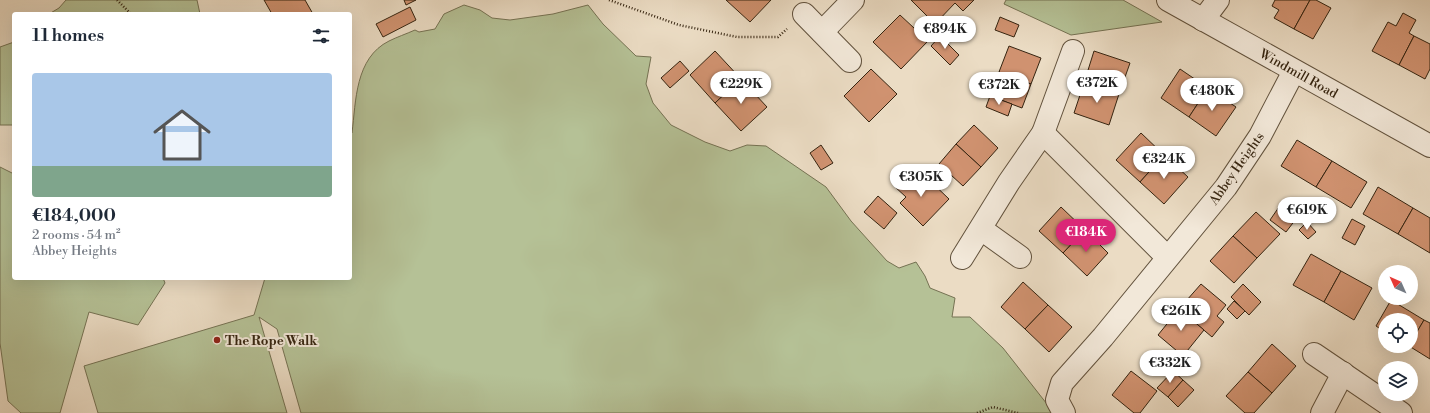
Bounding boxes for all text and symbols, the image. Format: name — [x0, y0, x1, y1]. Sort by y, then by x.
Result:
pin: €894K — [917, 16, 973, 50]
text: €894K — [923, 21, 967, 37]
text: 11 homes — [32, 25, 104, 47]
icon: filters — [310, 25, 332, 47]
street label: Windmill Road — [1256, 45, 1341, 102]
pin: €372K — [1069, 70, 1125, 104]
pin: €229K — [713, 71, 769, 105]
pin: €372K — [971, 72, 1027, 106]
text: €372K — [1076, 75, 1118, 91]
text: €229K — [719, 76, 763, 92]
text: €372K — [978, 77, 1020, 93]
pin: €480K — [1184, 78, 1240, 112]
text: €480K — [1189, 83, 1235, 99]
icon: home — [146, 99, 218, 171]
street label: Abbey Heights — [1205, 129, 1268, 209]
pin: €324K — [1136, 146, 1192, 180]
text: €324K — [1142, 151, 1186, 167]
pin: €305K — [893, 164, 949, 198]
text: €305K — [899, 169, 943, 185]
pin: €619K — [1279, 197, 1335, 231]
text: €619K — [1286, 202, 1328, 218]
text: €184,000 — [32, 205, 116, 227]
pin: €184K — [1058, 219, 1114, 253]
text: €184K — [1065, 224, 1107, 240]
text: 2 rooms · 54 m² — [32, 227, 121, 243]
text: Abbey Heights — [32, 243, 117, 259]
north arrow — [1378, 265, 1418, 305]
map controls — [1378, 265, 1418, 401]
pin: €261K — [1153, 298, 1209, 332]
text: €261K — [1160, 303, 1202, 319]
button: locate — [1378, 313, 1418, 353]
place label: The Rope Walk — [225, 333, 318, 349]
marker: The Rope Walk — [212, 335, 222, 345]
pin: €332K — [1142, 350, 1198, 384]
text: €332K — [1149, 355, 1191, 371]
button: layers — [1378, 361, 1418, 401]

